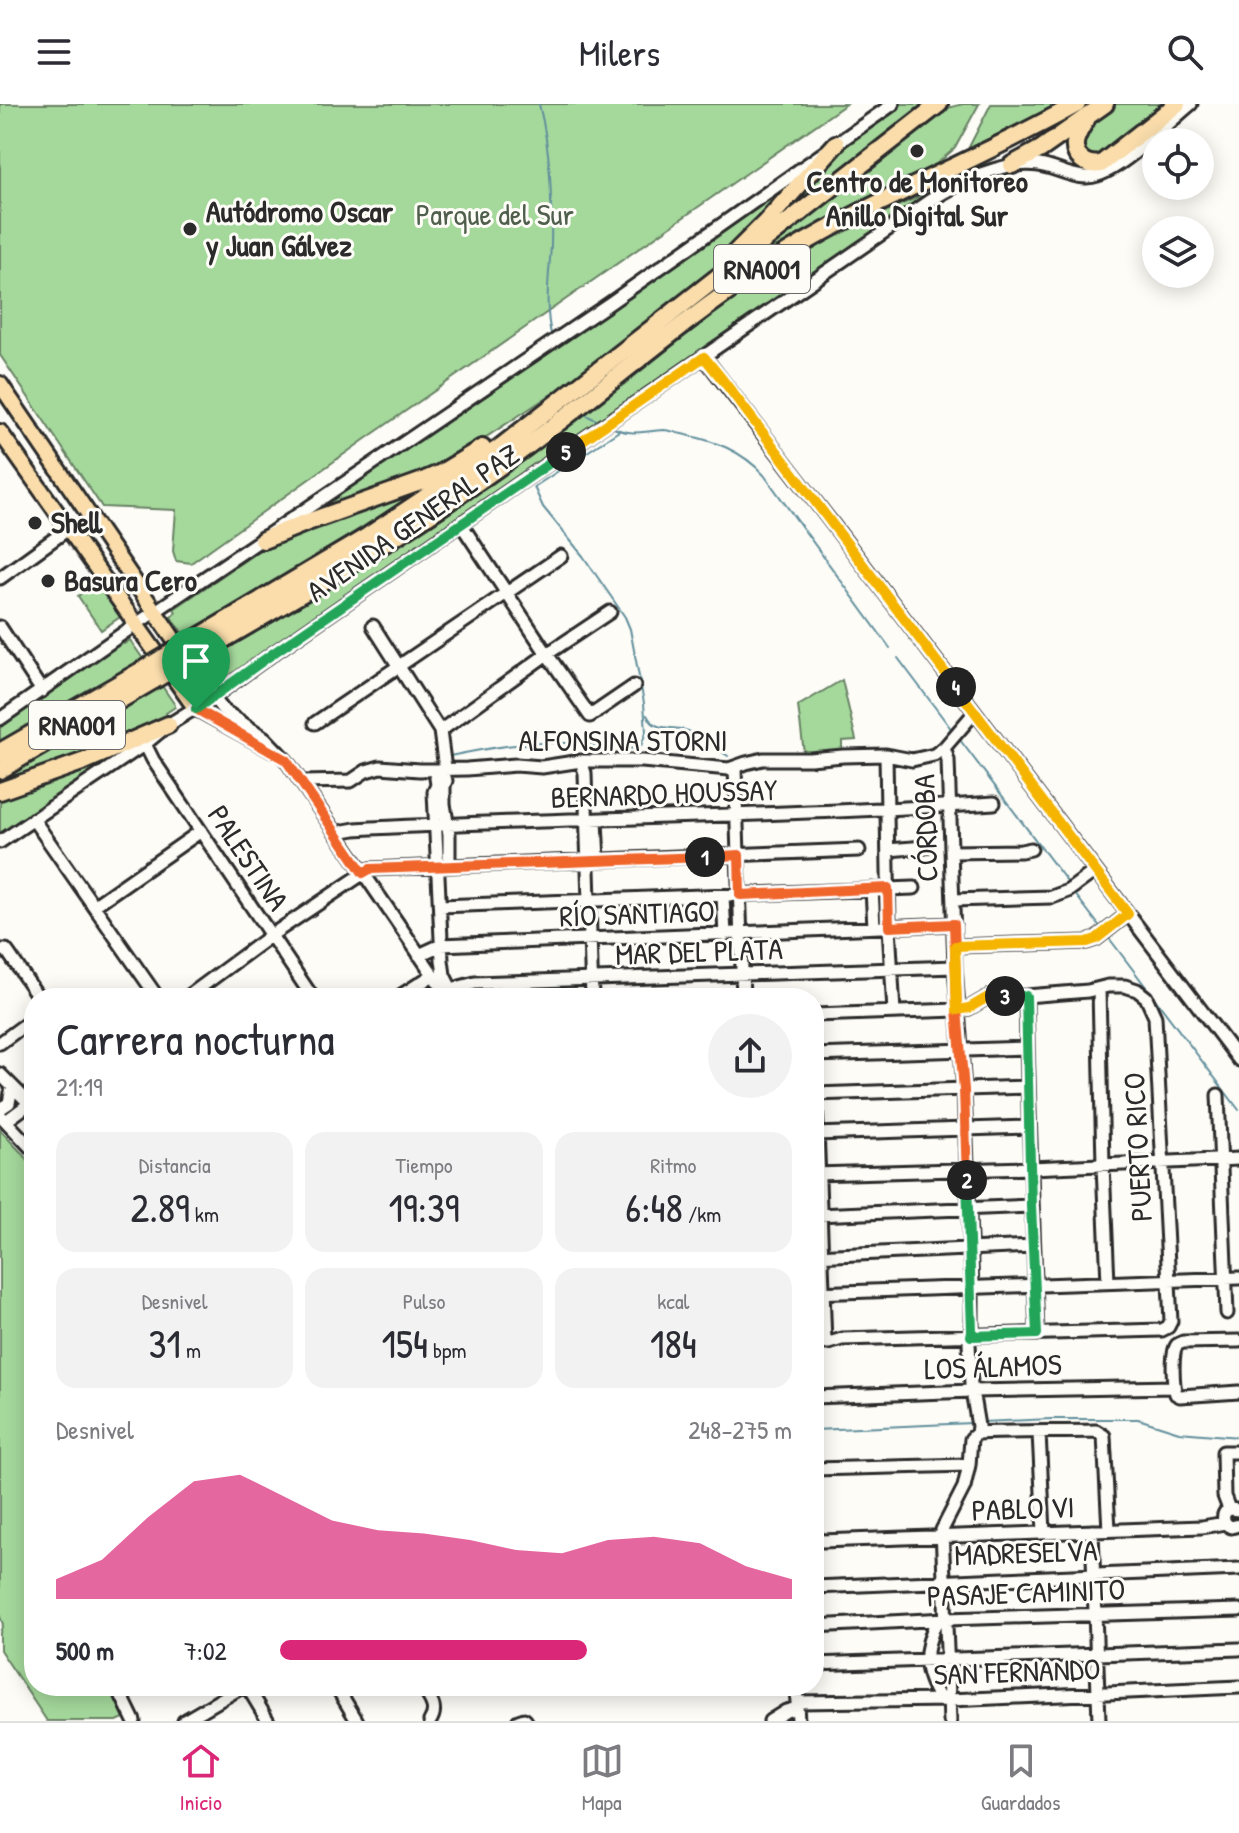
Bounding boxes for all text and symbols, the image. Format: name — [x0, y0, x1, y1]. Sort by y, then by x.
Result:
text: Milers — [579, 28, 660, 77]
icon: menu — [32, 30, 76, 74]
icon: search — [1163, 30, 1207, 74]
map controls — [1142, 128, 1214, 288]
button: locate — [1142, 128, 1214, 200]
marker: Centro de Monitoreo Anillo Digital Sur — [908, 142, 926, 160]
place label: Centro de Monitoreo Anillo Digital Sur — [806, 161, 1028, 236]
place label: Autódromo Oscar y Juan Gálvez — [206, 191, 393, 266]
park label: Parque del Sur — [416, 194, 575, 234]
button: layers — [1142, 216, 1214, 288]
marker: Autódromo Oscar y Juan Gálvez — [181, 220, 199, 238]
road number: RNA001 — [714, 245, 810, 293]
pin: 5 — [546, 432, 586, 472]
street label: AVENIDA GENERAL PAZ — [298, 434, 527, 611]
text: 5 — [561, 437, 571, 467]
place label: Shell — [51, 502, 103, 542]
marker: Shell — [26, 514, 44, 532]
place label: Basura Cero — [64, 560, 197, 600]
marker: Basura Cero — [39, 572, 57, 590]
pin — [162, 627, 230, 709]
icon: arrive — [174, 639, 218, 683]
pin: 4 — [936, 667, 976, 707]
text: 4 — [952, 672, 960, 702]
road number: RNA001 — [29, 701, 125, 749]
street label: ALFONSINA STORNI — [518, 720, 728, 760]
street label: BERNARDO HOUSSAY — [550, 769, 778, 817]
street label: CÓRDOBA — [903, 773, 947, 882]
street label: PALESTINA — [199, 797, 299, 918]
pin: 1 — [685, 837, 725, 877]
text: 1 — [701, 842, 709, 872]
street label: RÍO SANTIAGO — [559, 890, 715, 936]
street label: MAR DEL PLATA — [615, 928, 784, 974]
pin: 3 — [985, 976, 1025, 1016]
text: 3 — [1000, 981, 1010, 1011]
text: Carrera nocturna — [56, 1009, 335, 1069]
button: share — [708, 1014, 792, 1098]
text: 21:19 — [56, 1069, 103, 1104]
street label: PUERTO RICO — [1113, 1071, 1161, 1223]
text: Distancia — [139, 1150, 211, 1180]
text: Tiempo — [395, 1150, 453, 1180]
text: Ritmo — [650, 1150, 696, 1180]
pin: 2 — [947, 1160, 987, 1200]
text: 2 — [962, 1165, 972, 1195]
text: 2.89 — [130, 1180, 190, 1234]
text: 19:39 — [388, 1180, 460, 1234]
text: 6:48 — [625, 1180, 683, 1234]
text: km — [190, 1199, 219, 1229]
text: /km — [683, 1199, 721, 1229]
text: Desnivel — [142, 1286, 208, 1316]
text: Pulso — [403, 1286, 445, 1316]
text: kcal — [657, 1286, 689, 1316]
text: 31 — [148, 1316, 181, 1370]
text: 154 — [382, 1316, 428, 1370]
text: 184 — [650, 1316, 697, 1370]
text: m — [181, 1335, 201, 1365]
text: bpm — [428, 1335, 466, 1365]
street label: LOS ÁLAMOS — [924, 1344, 1062, 1388]
text: Desnivel — [56, 1412, 134, 1447]
text: 248–275 m — [688, 1412, 792, 1447]
street label: PABLO VI — [971, 1486, 1075, 1530]
street label: MADRESELVA — [954, 1529, 1099, 1574]
street label: PASAJE CAMINITO — [926, 1569, 1126, 1615]
text: 500 m — [56, 1633, 114, 1668]
text: 7:02 — [184, 1633, 227, 1668]
street label: SAN FERNANDO — [933, 1648, 1101, 1694]
tab: Inicio — [179, 1739, 223, 1817]
tab: Mapa — [580, 1739, 624, 1817]
tab: Guardados — [981, 1739, 1060, 1817]

